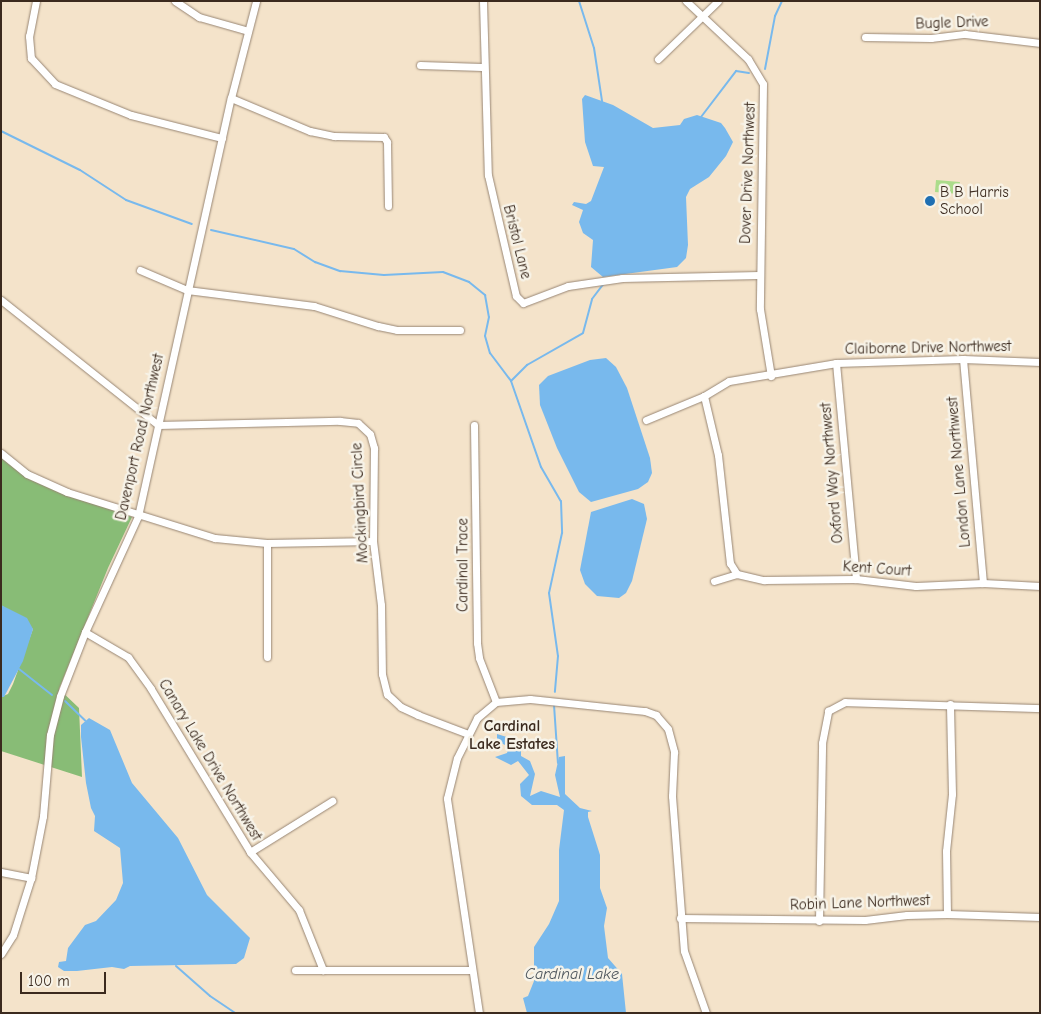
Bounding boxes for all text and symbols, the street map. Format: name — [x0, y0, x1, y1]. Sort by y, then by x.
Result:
street label: Bugle Drive — [915, 13, 989, 33]
street label: Dover Drive Northwest — [737, 102, 759, 244]
place label: B B Harris School — [940, 183, 1009, 218]
marker: B B Harris School — [924, 195, 936, 207]
street label: Bristol Lane — [499, 203, 535, 281]
street label: Claiborne Drive Northwest — [845, 338, 1011, 358]
street label: Davenport Road Northwest — [112, 352, 168, 522]
street label: London Lane Northwest — [943, 396, 975, 548]
street label: Oxford Way Northwest — [817, 402, 847, 544]
street label: Mockingbird Circle — [348, 442, 372, 564]
street label: Cardinal Trace — [454, 518, 472, 612]
street label: Kent Court — [842, 558, 912, 580]
street label: Canary Lake Drive Northwest — [155, 676, 265, 844]
district label: Cardinal Lake Estates — [469, 716, 555, 754]
street label: Robin Lane Northwest — [790, 892, 930, 914]
scale bar — [22, 962, 109, 994]
water label: Cardinal Lake — [525, 964, 619, 984]
text: 100 m — [28, 972, 70, 990]

